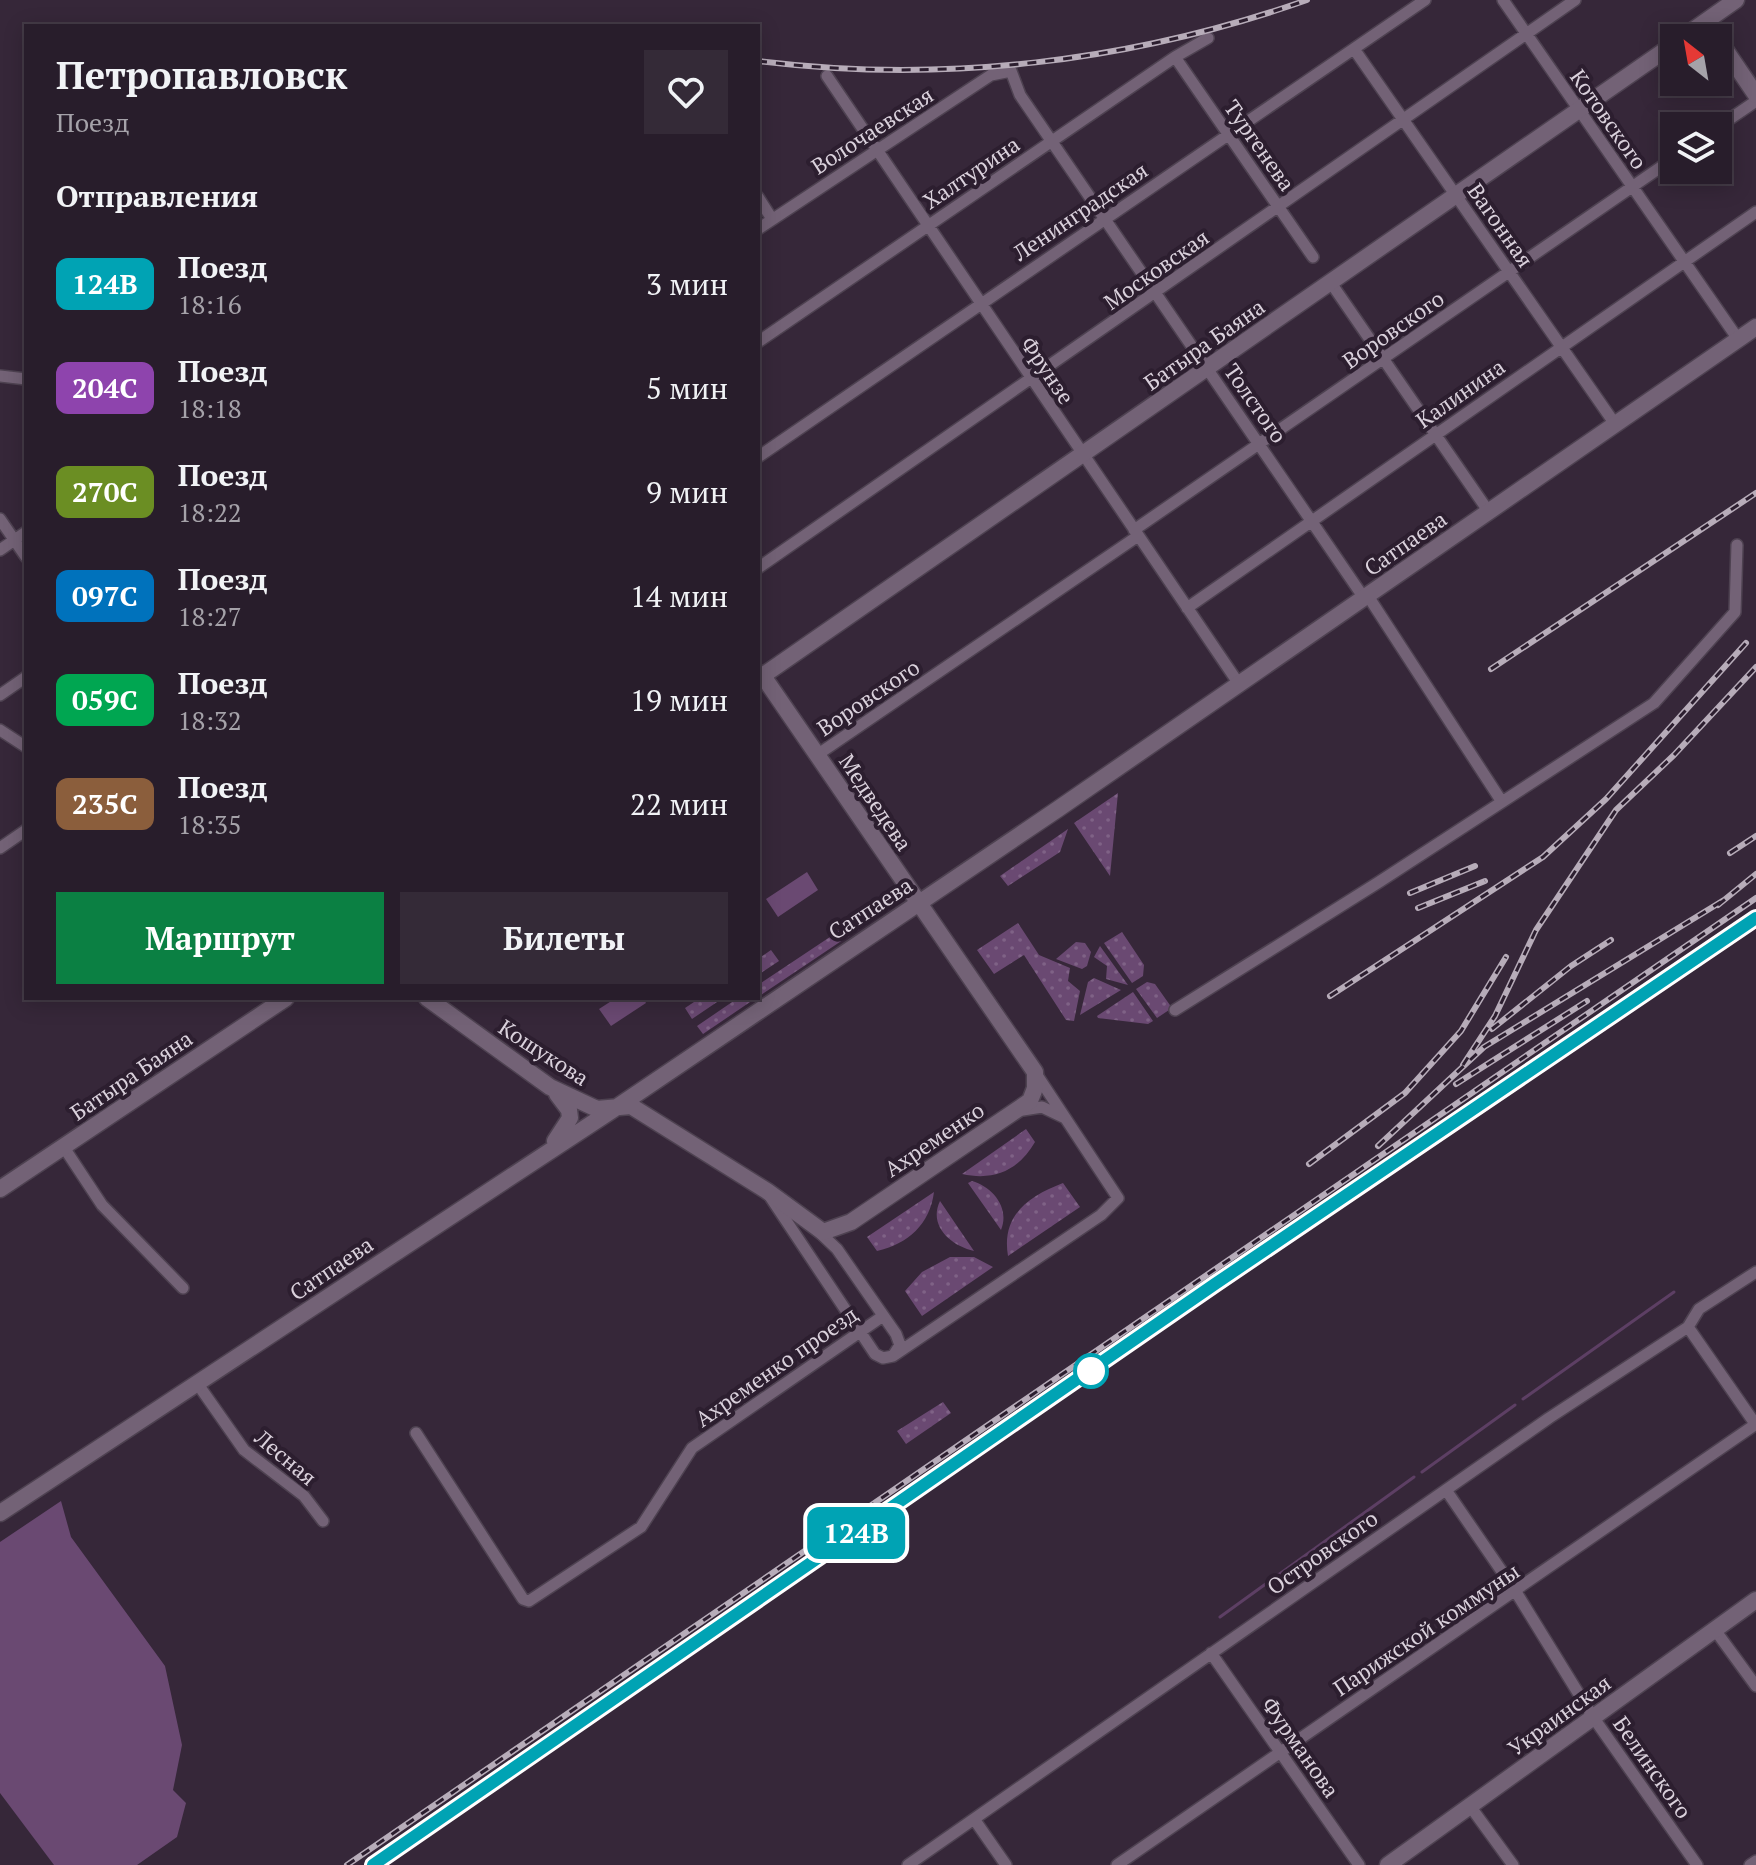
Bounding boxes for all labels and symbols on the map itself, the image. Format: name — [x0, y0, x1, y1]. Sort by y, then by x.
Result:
north arrow — [1660, 24, 1732, 96]
street label: Котовского — [1564, 63, 1654, 175]
street label: Волочаевская — [805, 80, 939, 180]
street label: Тургенева — [1218, 94, 1302, 196]
street label: Халтурина — [917, 129, 1025, 215]
street label: Ленинградская — [1006, 155, 1153, 267]
street label: Вагонная — [1462, 177, 1540, 273]
street label: Московская — [1098, 222, 1214, 316]
street label: Воровского — [1337, 283, 1449, 375]
street label: Батыра Баяна — [1138, 292, 1270, 396]
street label: Фрунзе — [1015, 331, 1081, 409]
street label: Калинина — [1410, 352, 1510, 434]
street label: Толстого — [1218, 358, 1294, 448]
street label: Сатпаева — [1358, 504, 1452, 582]
street label: Воровского — [811, 652, 925, 742]
street label: Медведева — [833, 748, 919, 856]
street label: Сатпаева — [822, 870, 918, 946]
street label: Кошукова — [494, 1012, 594, 1092]
street label: Батыра Баяна — [64, 1024, 198, 1126]
street label: Ахременко — [878, 1095, 990, 1183]
street label: Сатпаева — [284, 1230, 378, 1306]
street label: Ахременко проезд — [689, 1299, 863, 1433]
unlabelled marker — [1074, 1354, 1108, 1388]
street label: Лесная — [248, 1422, 323, 1491]
street label: Островского — [1261, 1503, 1383, 1601]
line badge: 124В — [800, 1507, 912, 1559]
street label: Парижской коммуны — [1327, 1556, 1525, 1702]
street label: Украинская — [1502, 1668, 1616, 1762]
street label: Фурманова — [1256, 1691, 1346, 1803]
street label: Белинского — [1607, 1710, 1699, 1824]

